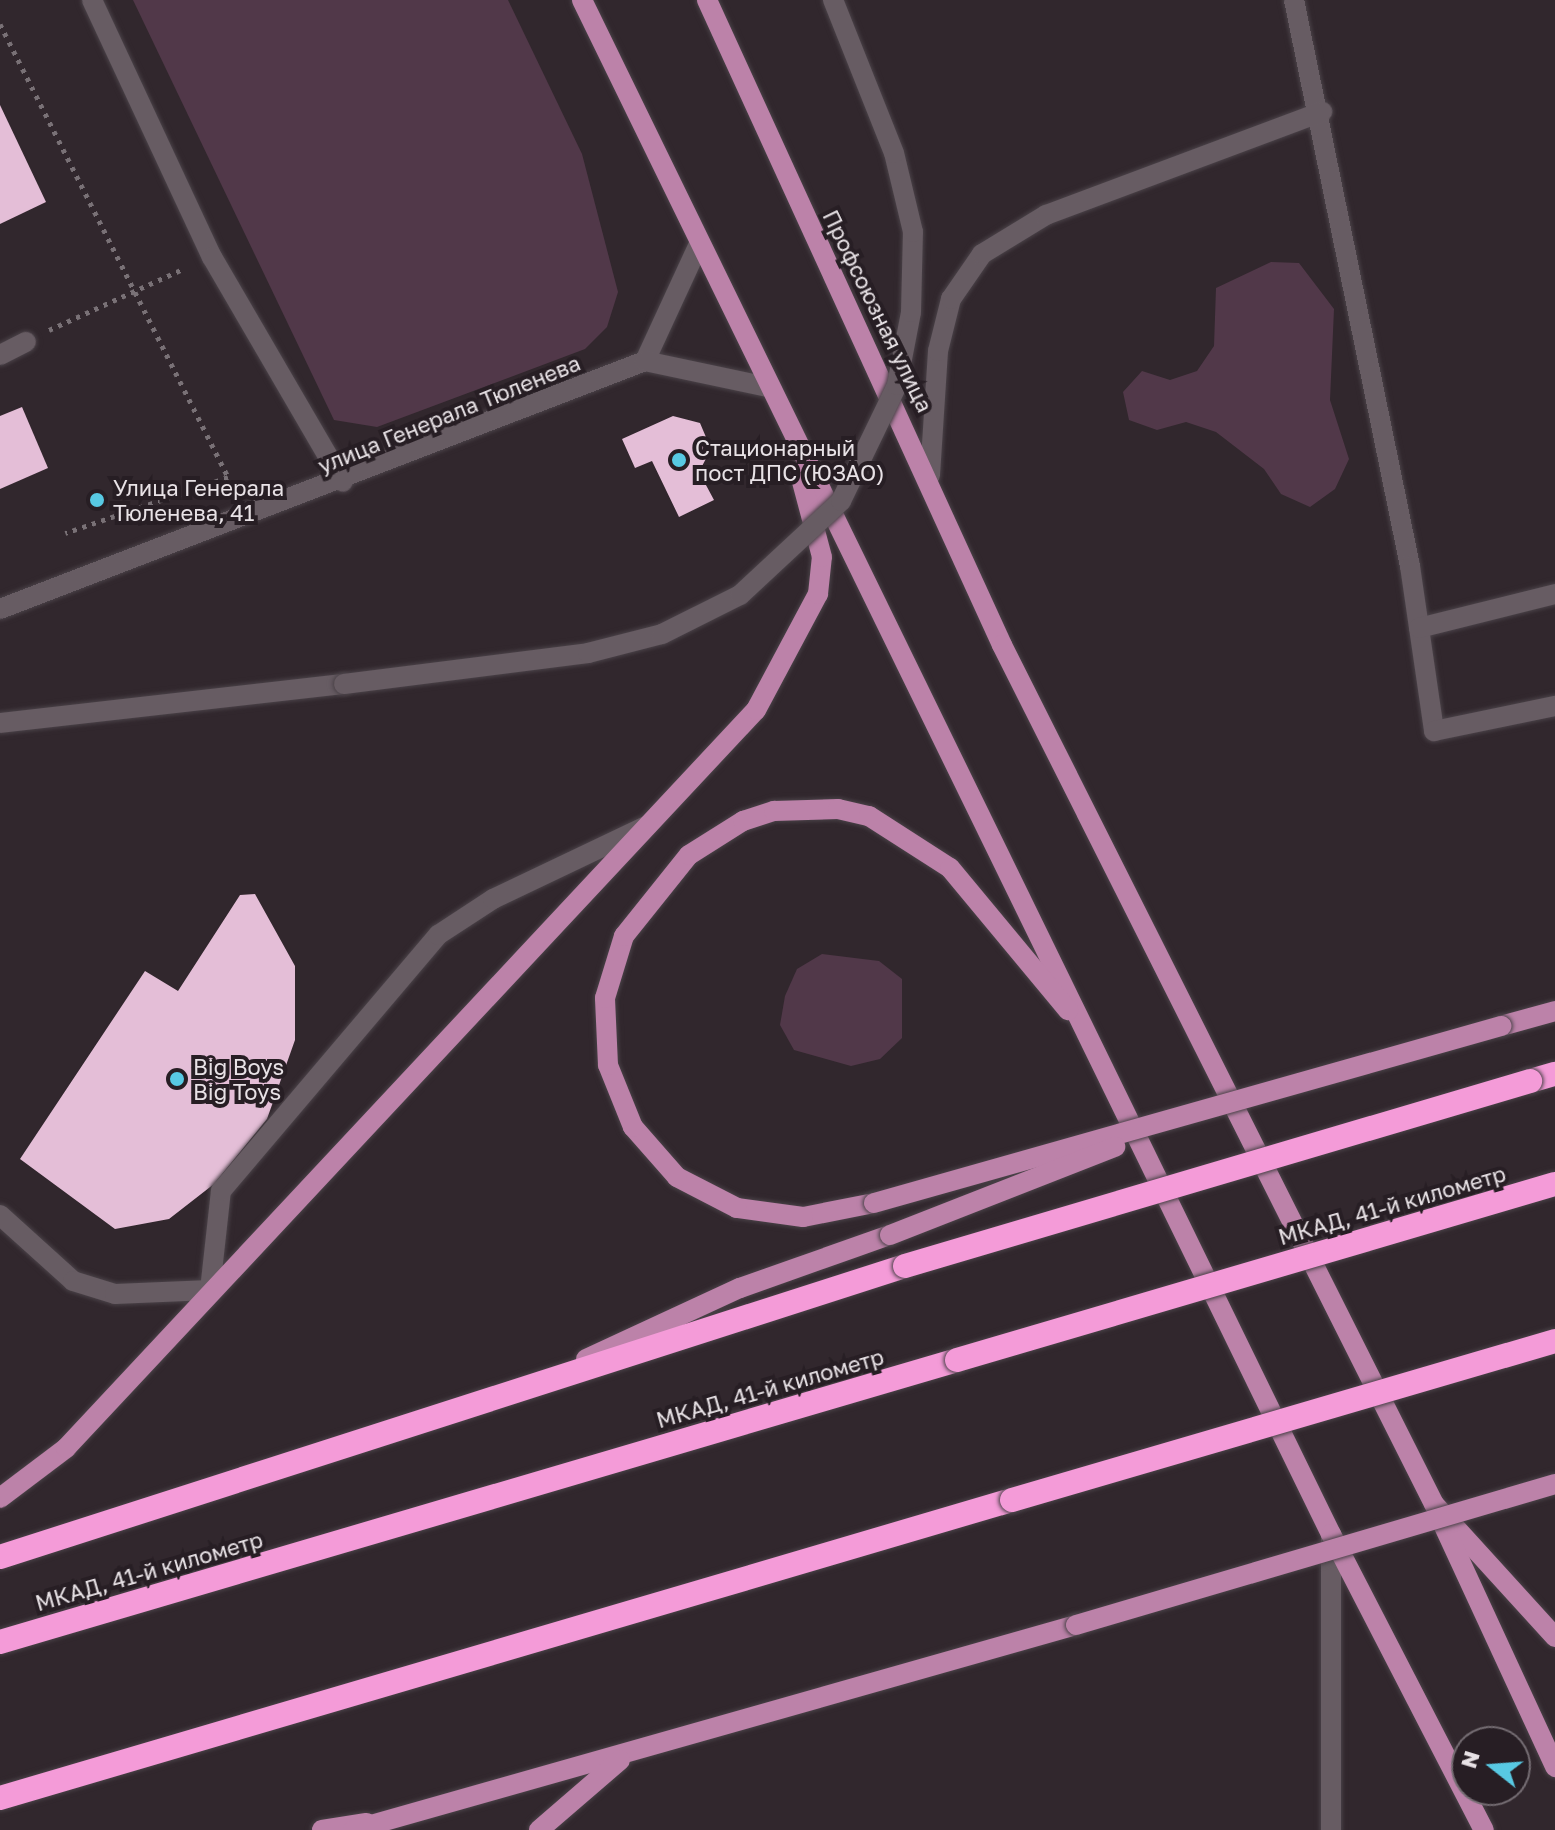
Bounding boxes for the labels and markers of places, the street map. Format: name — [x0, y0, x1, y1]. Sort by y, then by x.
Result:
place label: Стационарный пост ДПС (ЮЗАО) — [695, 434, 885, 486]
marker: Стационарный пост ДПС (ЮЗАО) — [670, 451, 688, 469]
place label: Улица Генерала Тюленева, 41 — [113, 474, 284, 526]
marker: Улица Генерала Тюленева, 41 — [88, 491, 106, 509]
place label: Big Boys Big Toys — [193, 1053, 284, 1104]
marker: Big Boys Big Toys — [168, 1070, 186, 1088]

